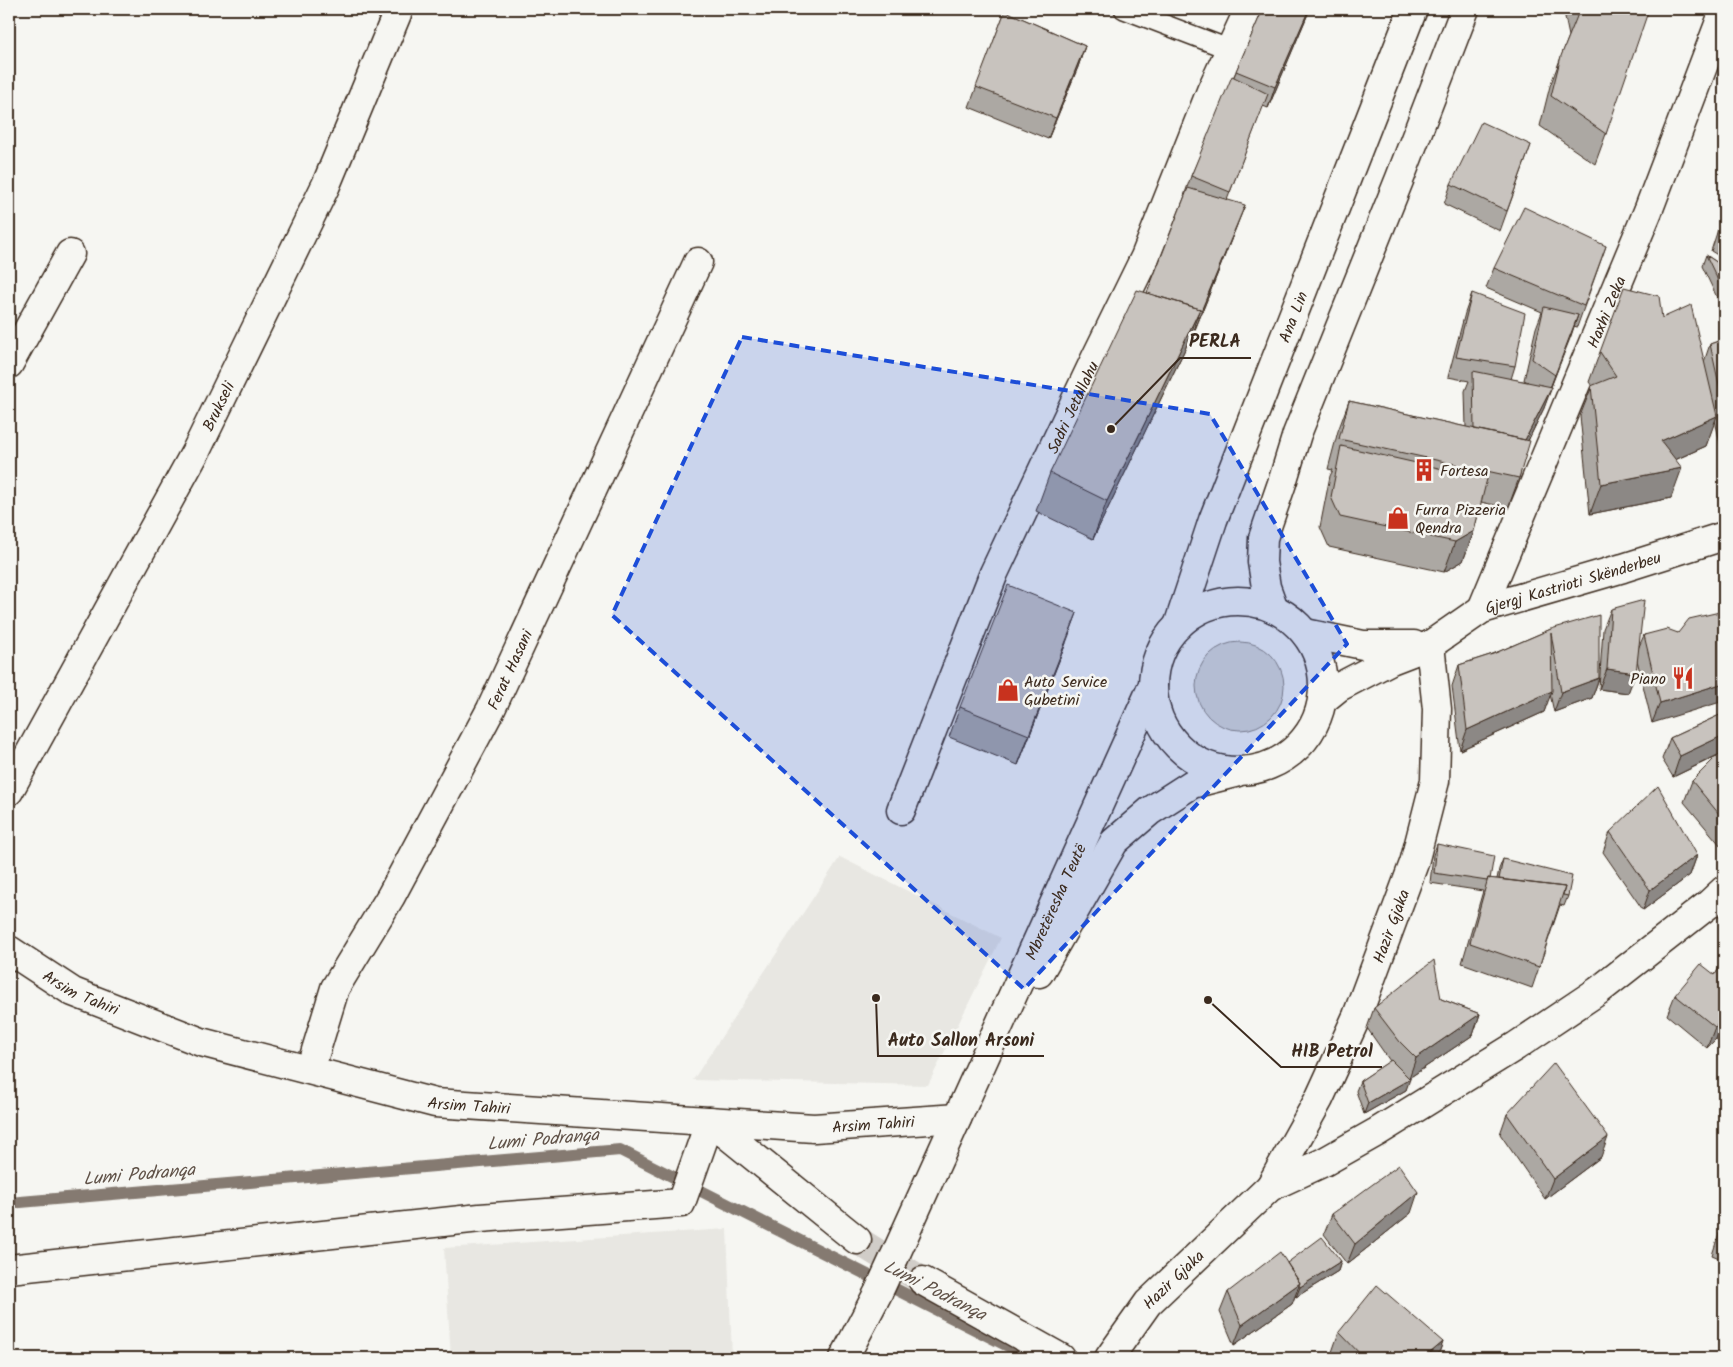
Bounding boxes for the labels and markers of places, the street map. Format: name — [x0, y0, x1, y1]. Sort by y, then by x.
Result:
callout: PERLA — [1180, 325, 1251, 358]
building icon: Fortesa — [1411, 457, 1437, 483]
place label: Fortesa — [1440, 459, 1489, 484]
place label: Furra Pizzeria Qendra — [1415, 498, 1506, 541]
shop icon: Furra Pizzeria Qendra — [1385, 505, 1411, 531]
restaurant icon: Piano — [1670, 665, 1696, 691]
place label: Piano — [1630, 667, 1666, 692]
place label: Auto Service Gubetini — [1024, 670, 1107, 713]
shop icon: Auto Service Gubetini — [995, 677, 1021, 703]
callout: Auto Sallon Arsoni — [878, 1023, 1044, 1056]
callout: HIB Petrol — [1281, 1034, 1382, 1067]

